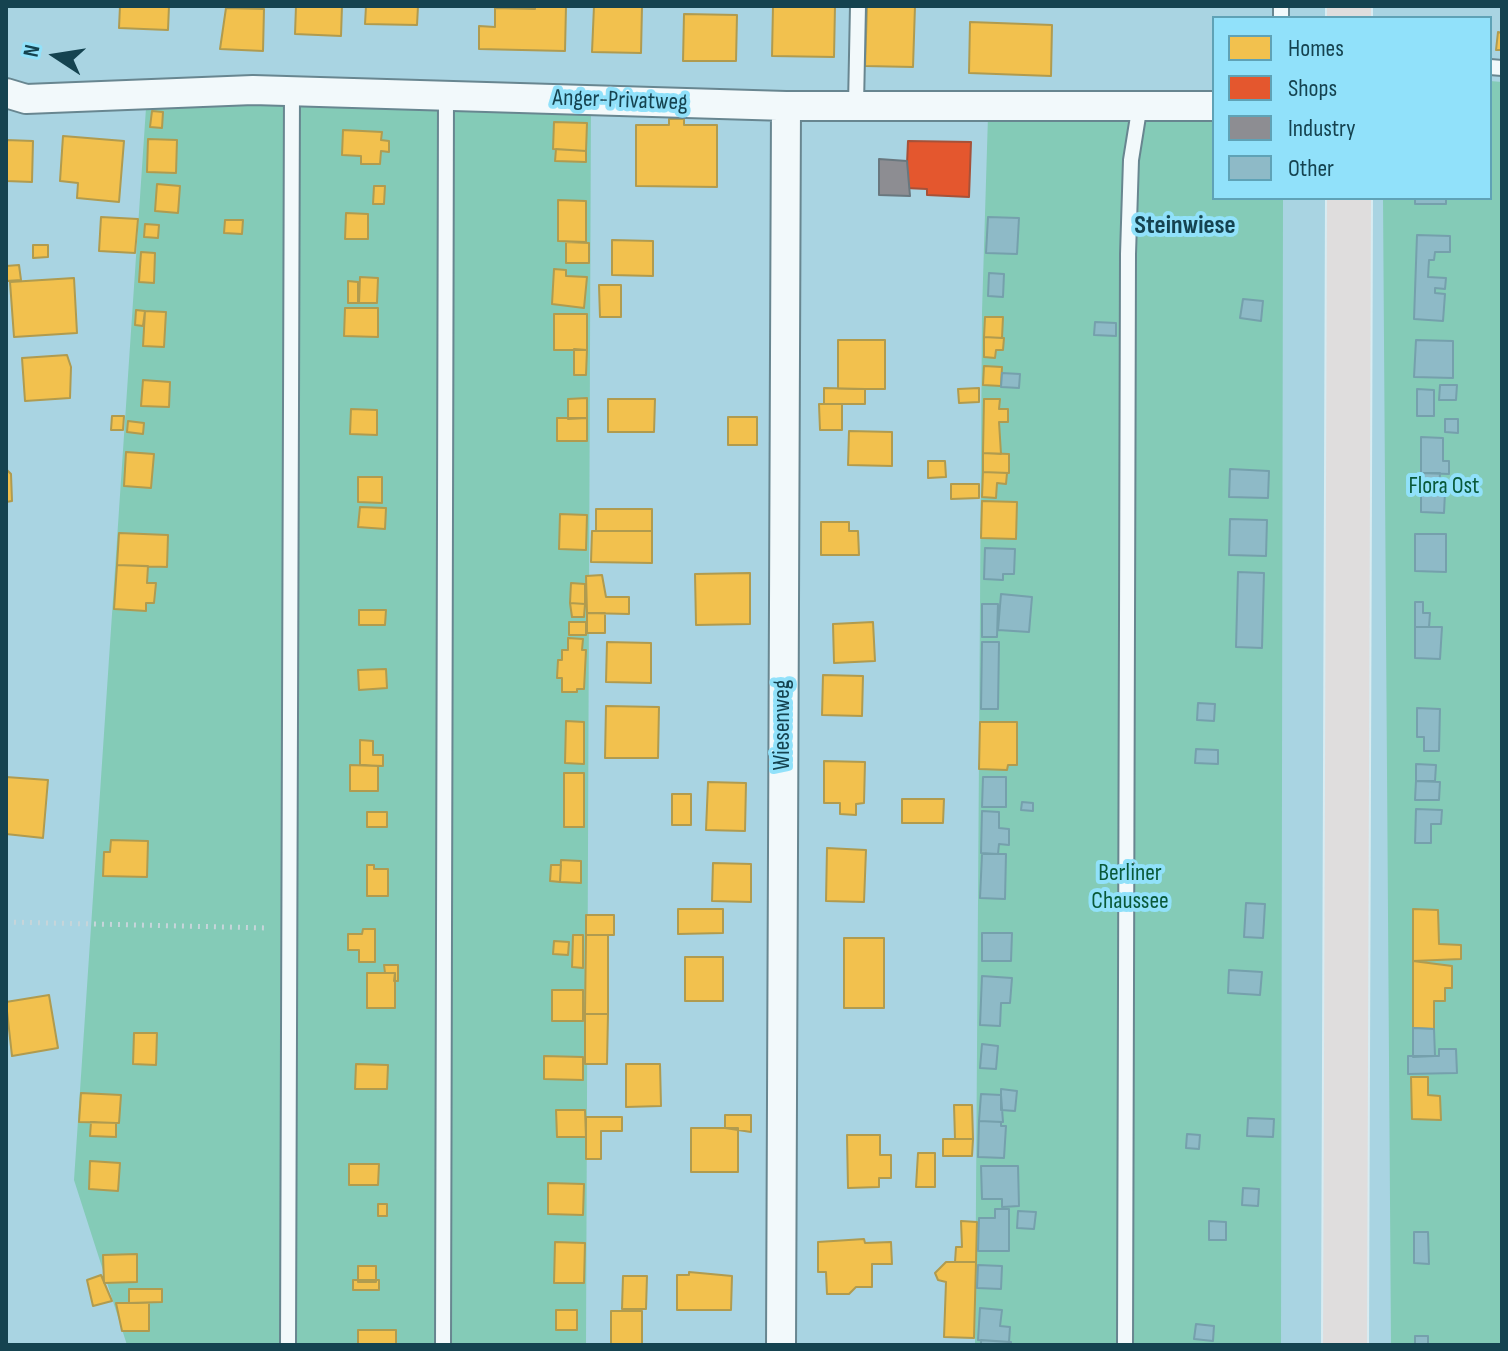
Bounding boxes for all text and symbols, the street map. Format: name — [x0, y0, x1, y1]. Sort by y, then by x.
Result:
north arrow — [16, 16, 96, 96]
legend — [1212, 16, 1492, 200]
text: Homes — [1288, 34, 1344, 63]
text: N — [18, 42, 46, 59]
text: Shops — [1288, 74, 1337, 103]
street label: Anger-Privatweg — [552, 84, 688, 118]
text: Industry — [1288, 114, 1355, 143]
text: Other — [1288, 154, 1334, 183]
district label: Steinwiese — [1134, 210, 1236, 242]
park label: Flora Ost — [1409, 473, 1479, 501]
street label: Wiesenweg — [769, 680, 797, 770]
park label: Berliner Chaussee — [1091, 860, 1169, 916]

